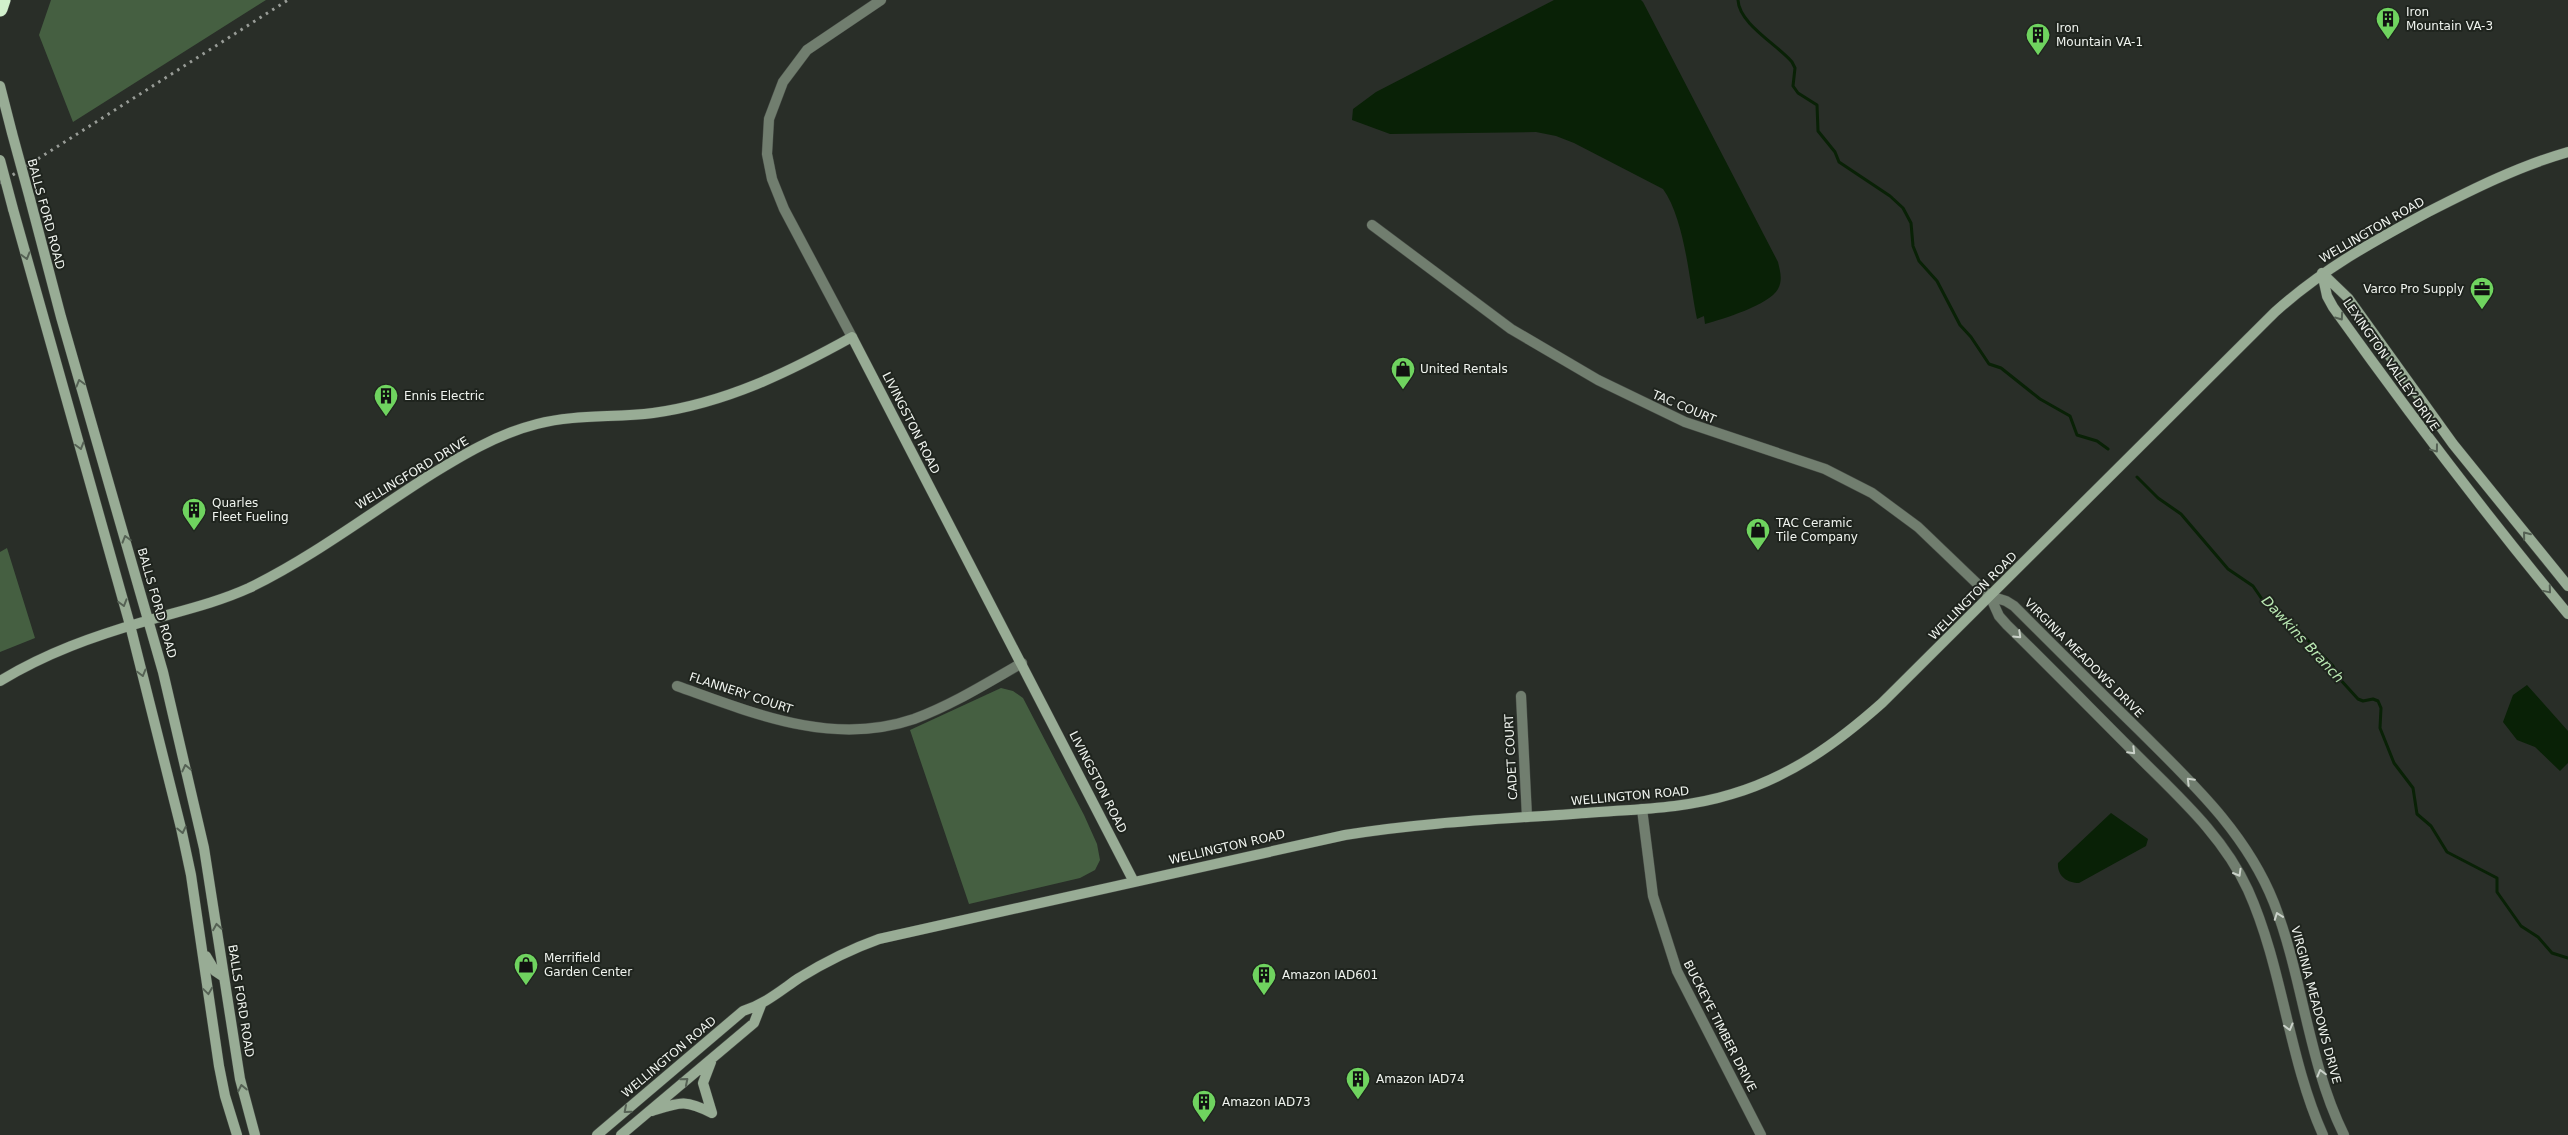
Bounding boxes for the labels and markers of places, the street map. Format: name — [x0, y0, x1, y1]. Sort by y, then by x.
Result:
place label: Iron Mountain VA-3 — [2406, 5, 2493, 33]
building icon: Iron Mountain VA-3 — [2375, 6, 2401, 40]
place label: Iron Mountain VA-1 — [2056, 21, 2143, 49]
building icon: Iron Mountain VA-1 — [2025, 22, 2051, 56]
office icon: Varco Pro Supply — [2469, 276, 2495, 310]
place label: Varco Pro Supply — [2363, 282, 2464, 296]
shop icon: United Rentals — [1390, 356, 1416, 390]
place label: United Rentals — [1420, 362, 1508, 376]
building icon: Ennis Electric — [373, 383, 399, 417]
place label: Ennis Electric — [404, 389, 485, 403]
place label: Quarles Fleet Fueling — [212, 496, 289, 524]
building icon: Quarles Fleet Fueling — [181, 497, 207, 531]
place label: TAC Ceramic Tile Company — [1775, 516, 1858, 544]
shop icon: TAC Ceramic Tile Company — [1745, 517, 1771, 551]
place label: Merrifield Garden Center — [544, 951, 632, 979]
shop icon: Merrifield Garden Center — [513, 952, 539, 986]
building icon: Amazon IAD601 — [1251, 962, 1277, 996]
place label: Amazon IAD601 — [1282, 968, 1378, 982]
building icon: Amazon IAD74 — [1345, 1066, 1371, 1100]
place label: Amazon IAD74 — [1376, 1072, 1465, 1086]
building icon: Amazon IAD73 — [1191, 1089, 1217, 1123]
place label: Amazon IAD73 — [1222, 1095, 1311, 1109]

